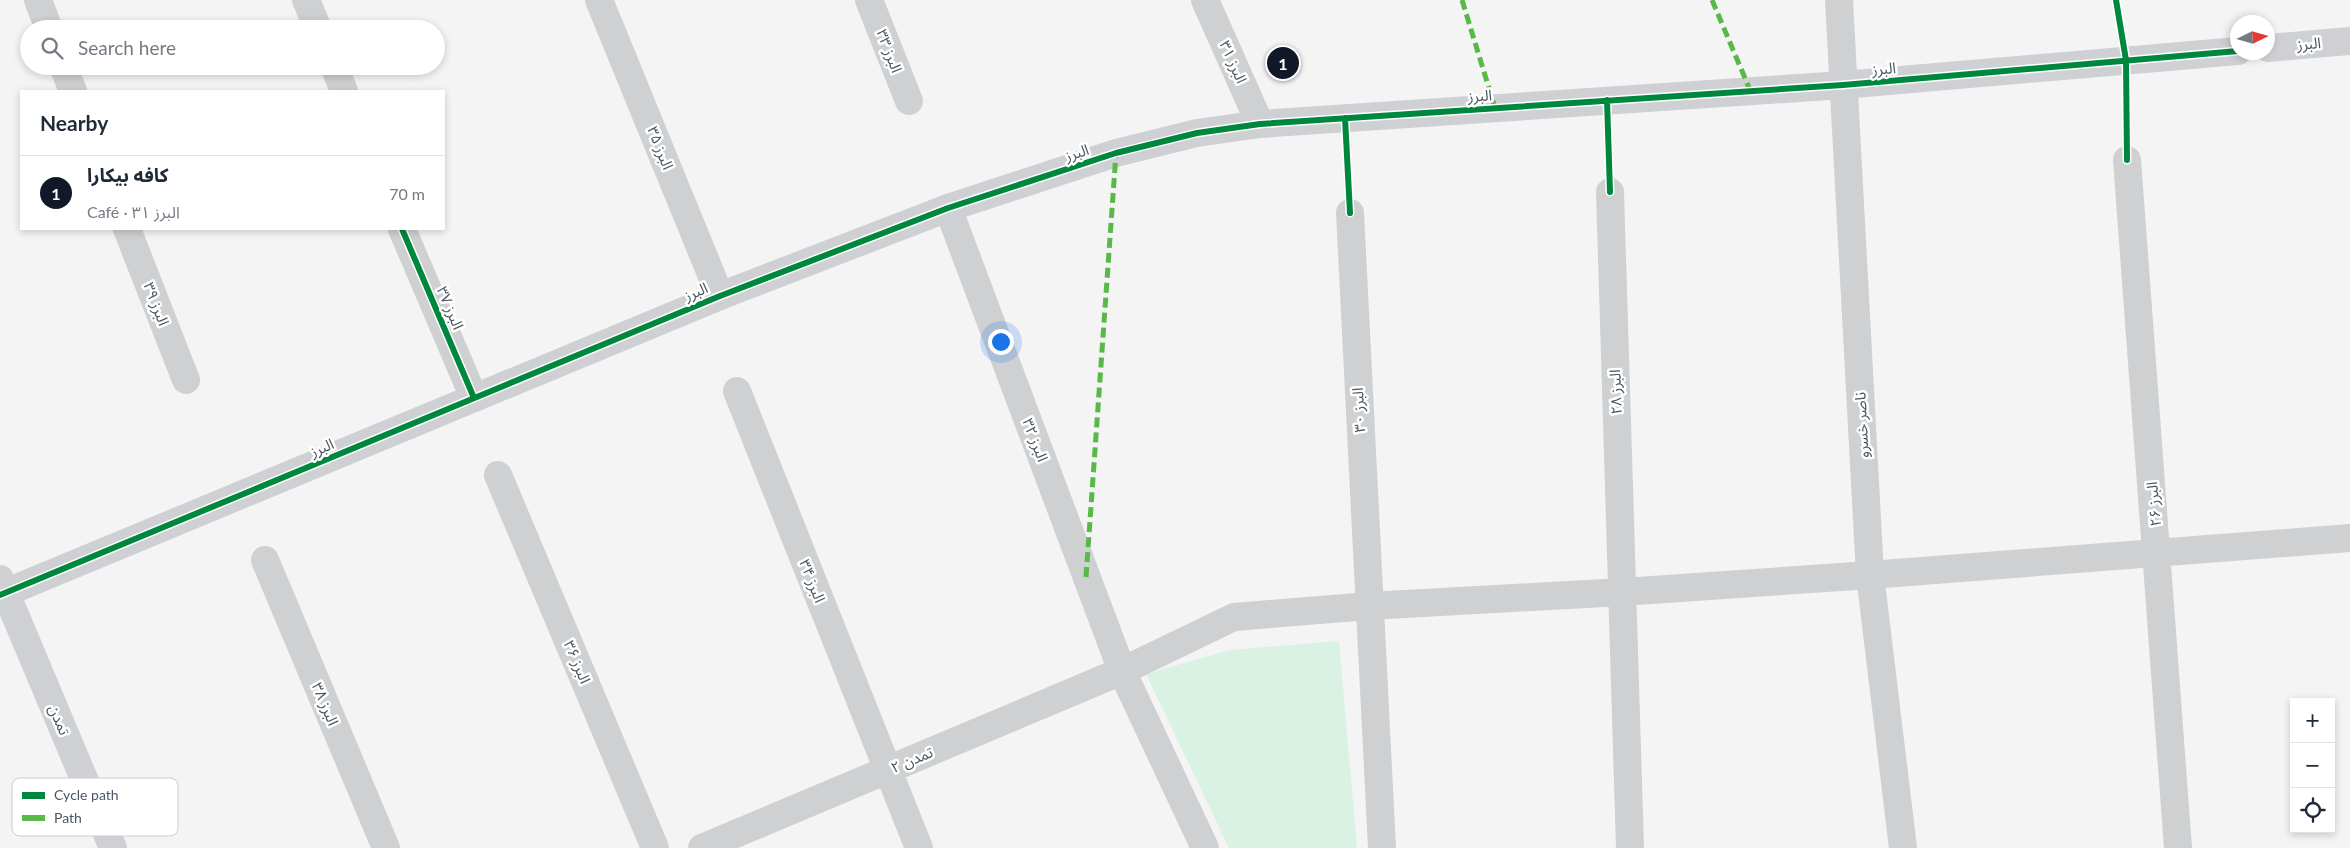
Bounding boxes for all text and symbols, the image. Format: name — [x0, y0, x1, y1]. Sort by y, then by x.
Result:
north arrow — [2230, 15, 2275, 60]
search box — [20, 20, 445, 75]
street label: البرز ۳۳ — [873, 26, 906, 75]
street label: البرز — [2295, 33, 2322, 54]
icon: search — [38, 34, 66, 62]
text: Search here — [78, 36, 176, 59]
street label: البرز ۳۱ — [1216, 37, 1251, 86]
pin: 1 — [1267, 44, 1299, 82]
street label: البرز — [1870, 58, 1897, 79]
street label: البرز — [1466, 85, 1493, 106]
text: Nearby — [40, 110, 108, 135]
street label: البرز ۳۵ — [643, 123, 678, 172]
street label: البرز — [1062, 140, 1091, 166]
text: کافه بیکارا — [87, 163, 168, 186]
text: 1 — [51, 184, 61, 203]
text: 70 m — [389, 184, 425, 203]
text: Café · البرز ۳۱ — [87, 202, 180, 221]
street label: البرز — [680, 278, 711, 305]
street label: البرز ۳۹ — [140, 279, 173, 328]
street label: البرز ۳۷ — [433, 283, 468, 332]
your location — [988, 329, 1014, 355]
street label: البرز ۲۸ — [1605, 369, 1626, 415]
street label: البرز ۳۰ — [1348, 387, 1369, 433]
street label: ناصر خسرو — [1850, 392, 1873, 458]
street label: البرز ۳۲ — [1019, 415, 1052, 464]
street label: البرز — [306, 434, 337, 461]
street label: البرز ۲۶ — [2142, 481, 2165, 527]
street label: البرز ۳۴ — [795, 556, 830, 605]
street label: البرز ۳۶ — [560, 637, 595, 686]
street label: البرز ۳۸ — [308, 679, 343, 728]
map controls — [2290, 698, 2335, 833]
button: + — [2290, 698, 2335, 743]
street label: تمدن — [45, 702, 74, 738]
street label: تمدن ۲ — [888, 742, 936, 777]
button: − — [2290, 743, 2335, 788]
legend — [12, 778, 178, 836]
text: Cycle path — [54, 786, 119, 803]
button: locate — [2290, 788, 2335, 833]
text: Path — [54, 809, 82, 826]

